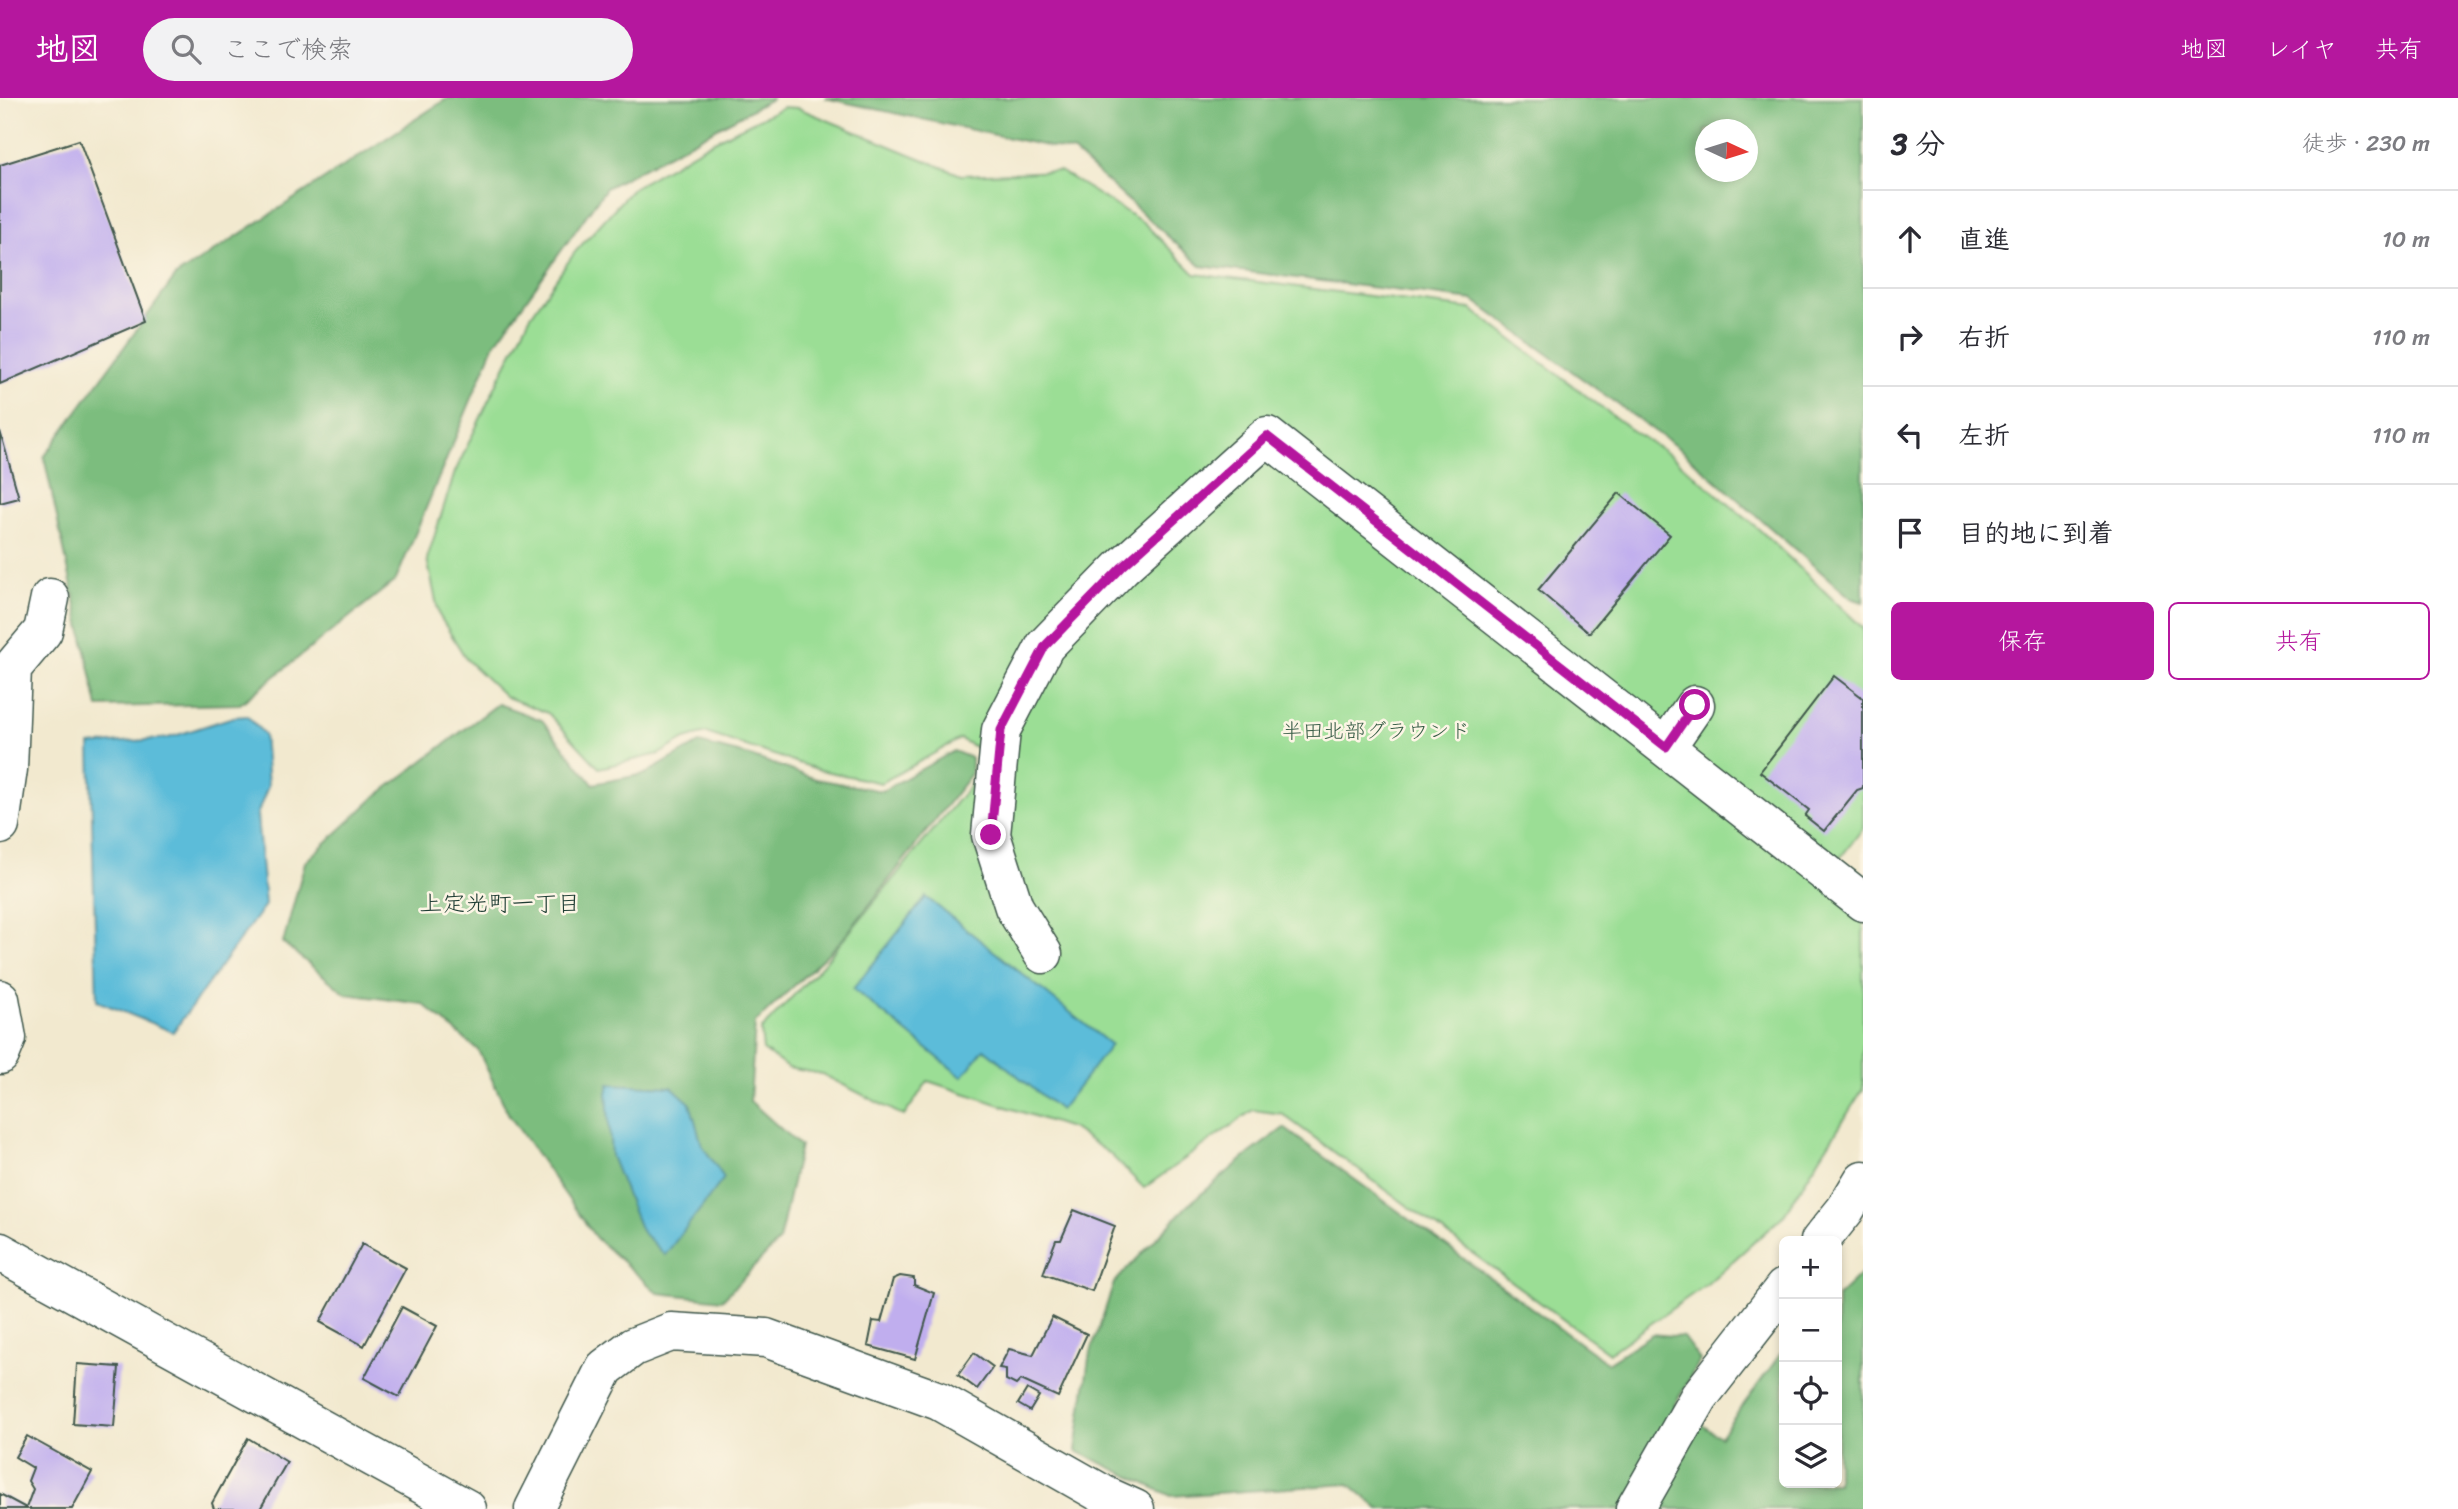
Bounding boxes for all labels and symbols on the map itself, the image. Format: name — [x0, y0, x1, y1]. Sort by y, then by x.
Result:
north arrow — [1695, 119, 1758, 182]
route start — [1679, 689, 1710, 720]
park label: 半田北部グラウンド — [1282, 712, 1471, 750]
route end — [975, 819, 1006, 850]
district label: 上定光町一丁目 — [420, 883, 581, 924]

